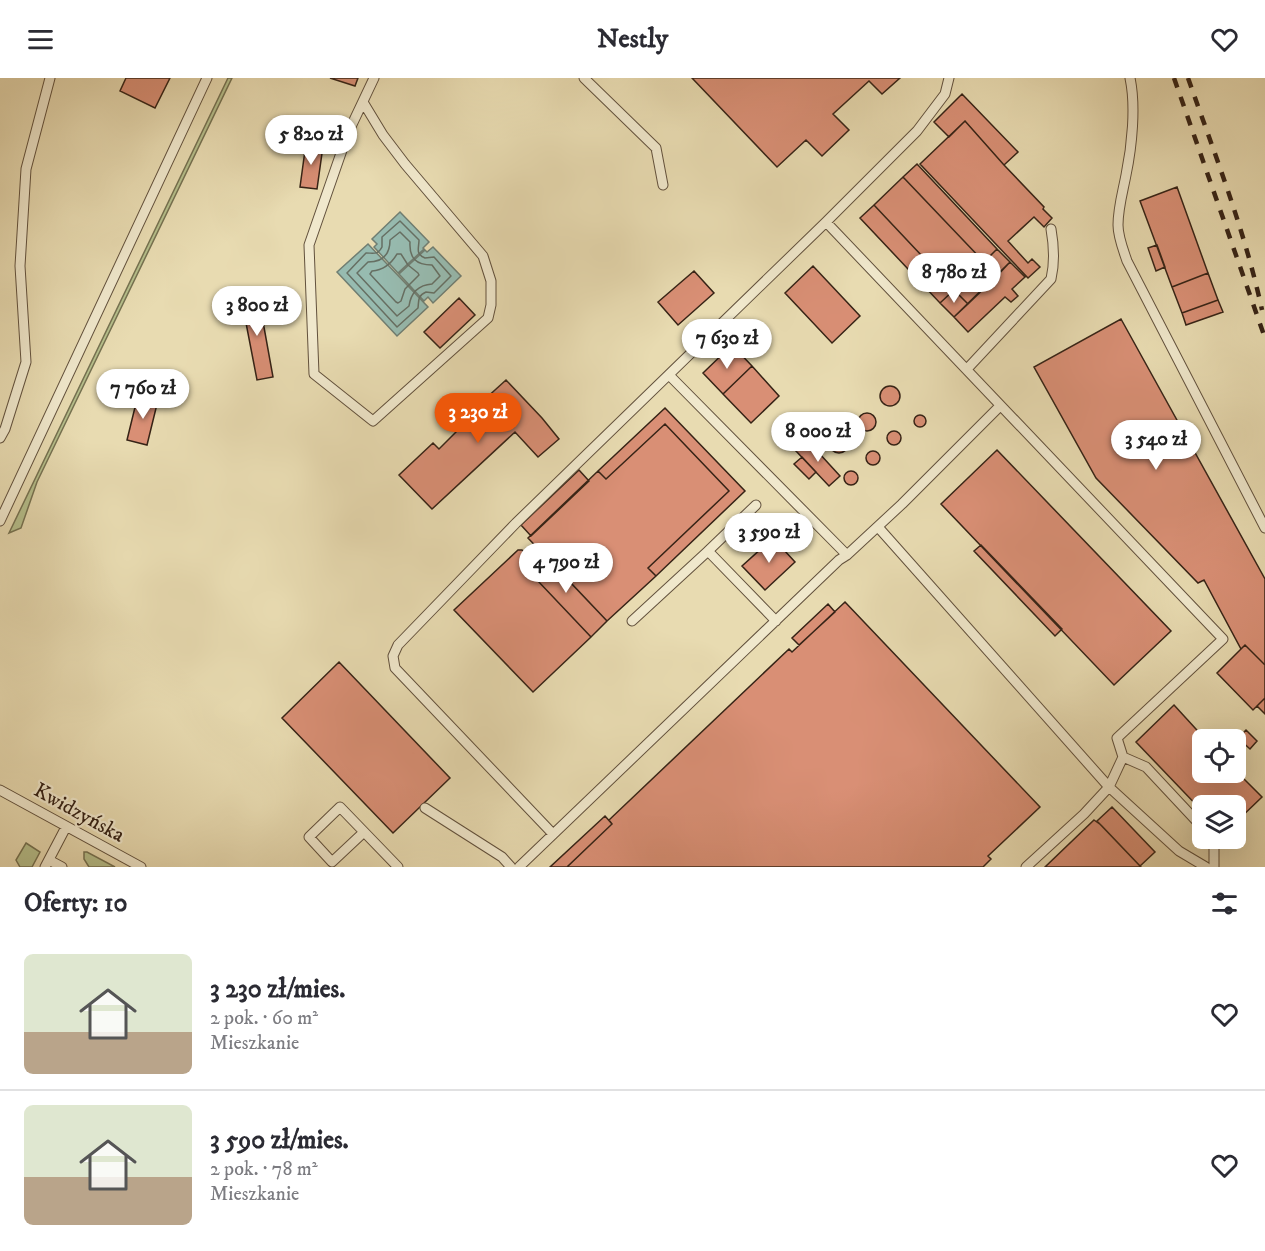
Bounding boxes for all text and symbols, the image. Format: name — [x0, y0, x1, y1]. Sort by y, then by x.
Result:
text: Nestly — [597, 22, 668, 56]
icon: menu — [24, 23, 57, 56]
icon: heart — [1208, 23, 1241, 56]
pin: 5 820 zł — [249, 115, 373, 166]
text: 5 820 zł — [279, 122, 343, 147]
pin: 8 780 zł — [892, 253, 1016, 304]
text: 8 780 zł — [922, 260, 986, 285]
pin: 3 800 zł — [195, 286, 319, 337]
text: 3 800 zł — [226, 293, 288, 318]
pin: 7 630 zł — [665, 319, 789, 370]
text: 7 630 zł — [696, 326, 758, 351]
pin: 7 760 zł — [81, 369, 205, 420]
text: 7 760 zł — [110, 376, 176, 401]
pin: 3 230 zł — [416, 393, 540, 444]
text: 3 230 zł — [449, 400, 507, 425]
pin: 8 000 zł — [756, 412, 880, 463]
text: 8 000 zł — [785, 419, 851, 444]
pin: 3 540 zł — [1094, 420, 1218, 471]
text: 3 540 zł — [1125, 427, 1187, 452]
pin: 3 590 zł — [707, 513, 831, 564]
text: 3 590 zł — [738, 520, 800, 545]
pin: 4 790 zł — [504, 543, 628, 594]
text: 4 790 zł — [533, 550, 599, 575]
map controls — [1192, 729, 1246, 849]
button: locate — [1192, 729, 1246, 783]
street label: Kwidzyńska — [29, 777, 129, 849]
button: layers — [1192, 795, 1246, 849]
text: Oferty: 10 — [24, 887, 128, 920]
icon: filters — [1208, 887, 1241, 920]
text: 3 230 zł/mies. — [210, 973, 345, 1006]
icon: home — [72, 978, 144, 1050]
icon: heart — [1208, 998, 1241, 1031]
text: 2 pok. · 60 m² — [210, 1006, 318, 1031]
text: Mieszkanie — [210, 1031, 299, 1056]
text: 3 590 zł/mies. — [210, 1124, 349, 1157]
icon: home — [72, 1129, 144, 1201]
icon: heart — [1208, 1149, 1241, 1182]
text: 2 pok. · 78 m² — [210, 1157, 318, 1182]
text: Mieszkanie — [210, 1182, 299, 1207]

